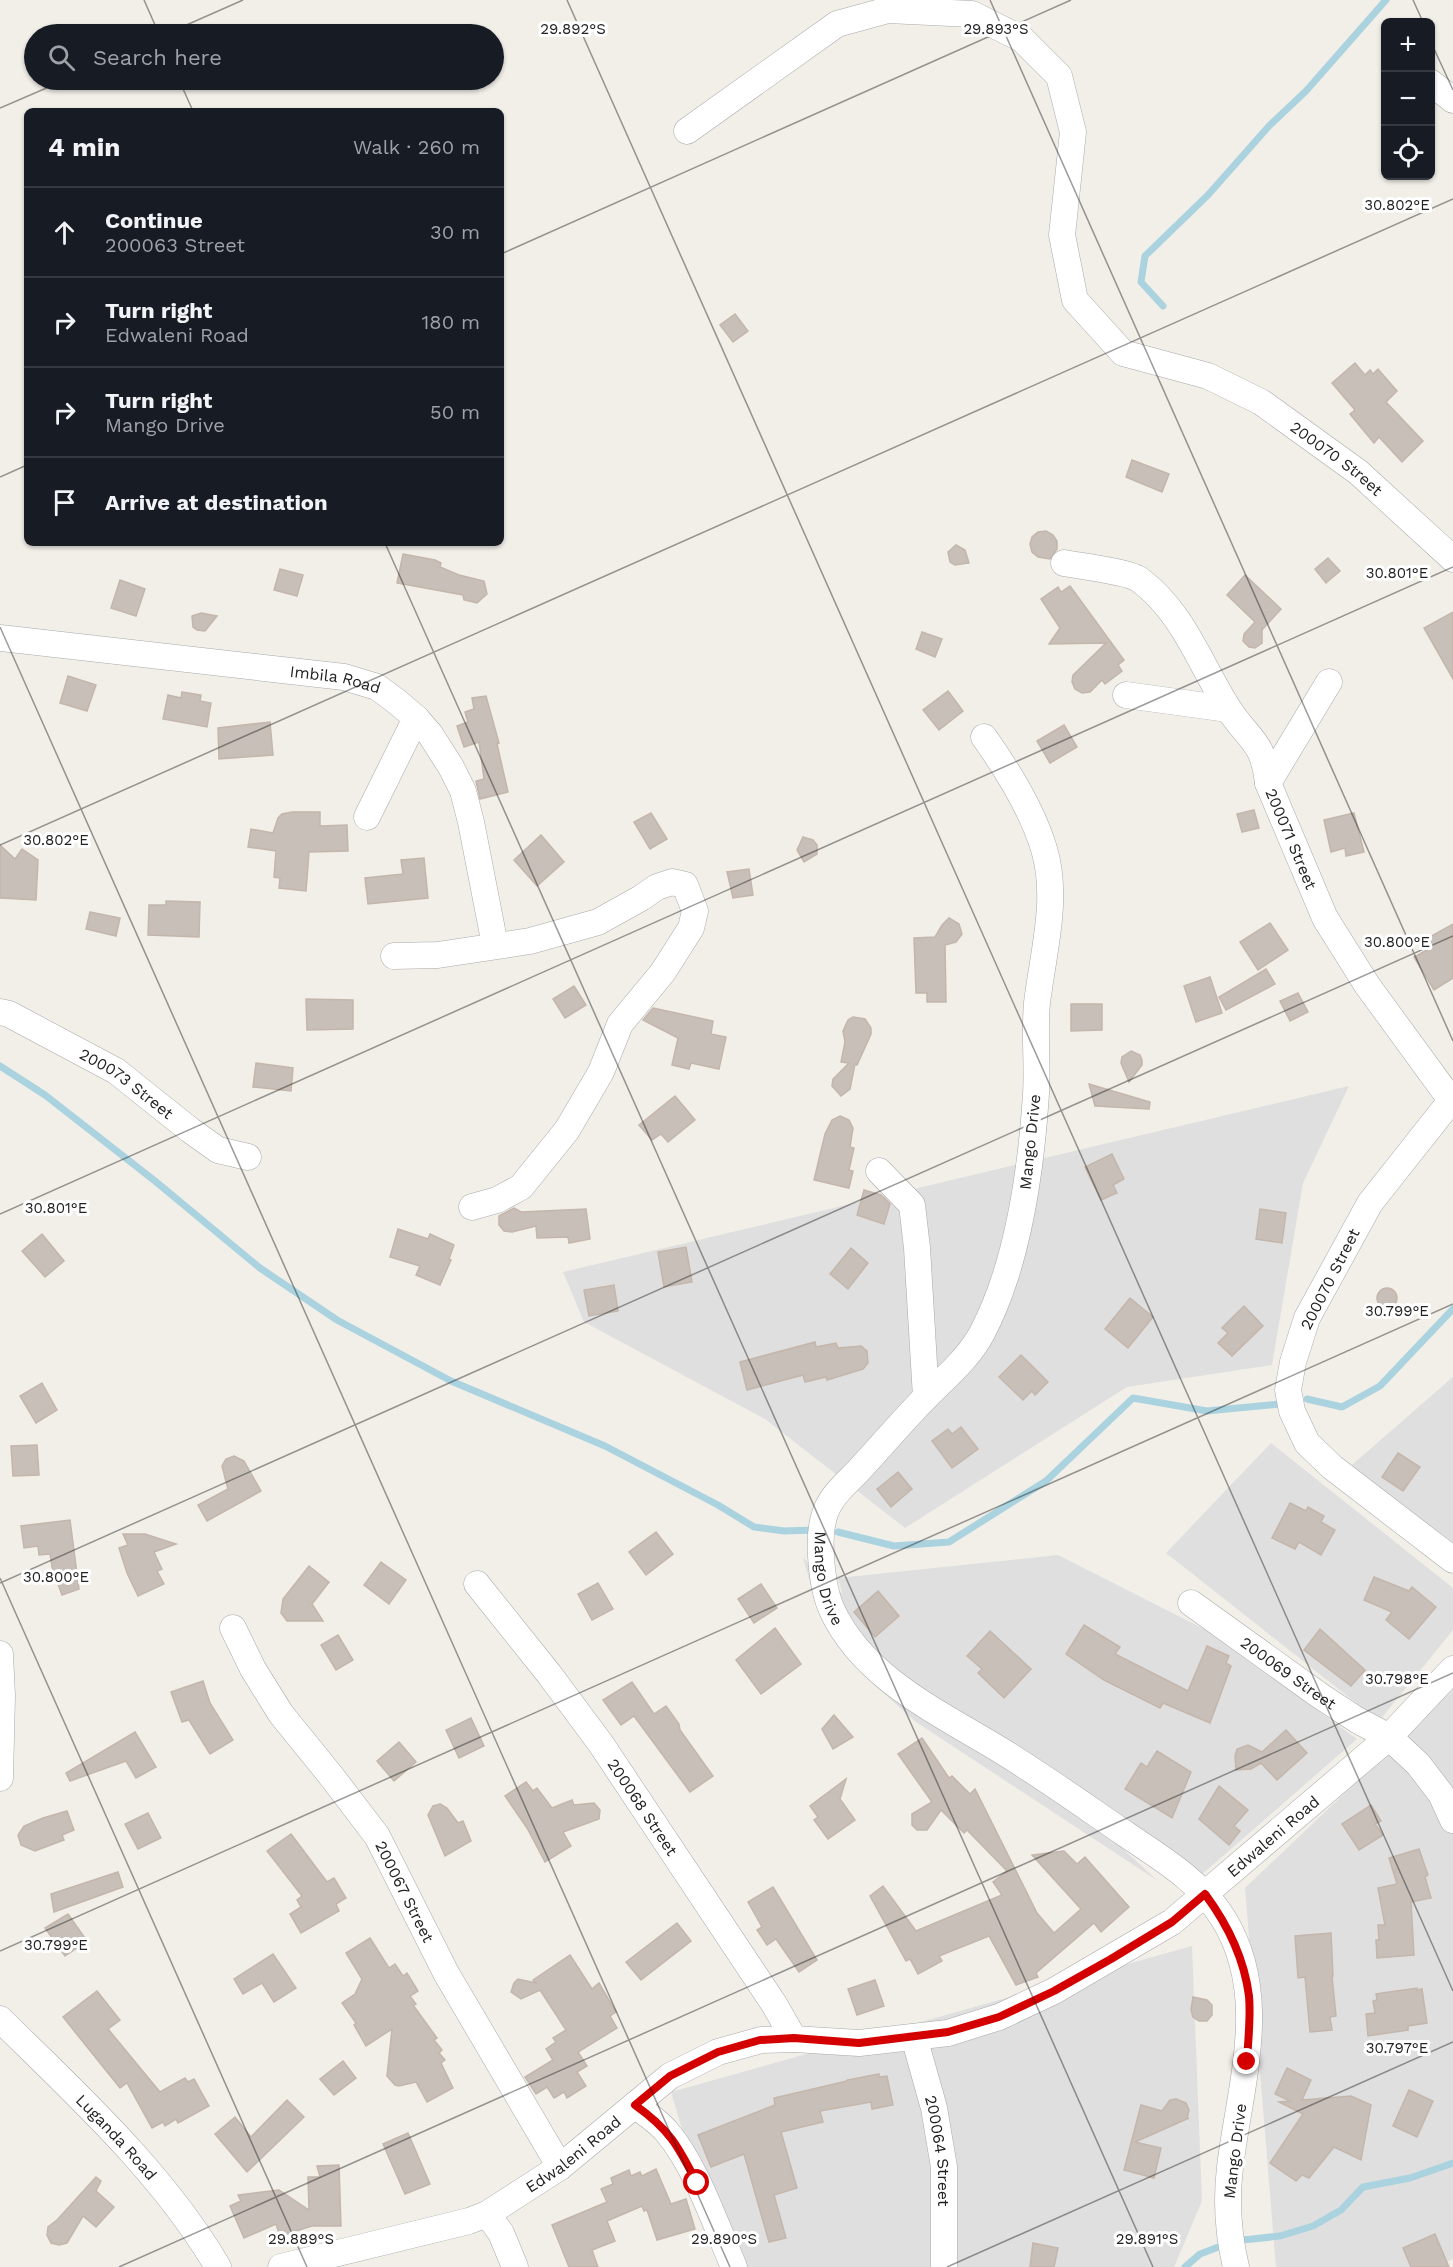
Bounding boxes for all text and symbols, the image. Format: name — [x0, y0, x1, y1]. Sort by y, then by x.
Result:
map controls — [1381, 18, 1435, 180]
button: + — [1381, 18, 1435, 72]
text: 29.892°S — [540, 20, 606, 38]
text: 29.893°S — [963, 20, 1029, 38]
search box — [24, 24, 504, 90]
icon: search — [45, 41, 78, 74]
text: Search here — [93, 45, 222, 70]
button: − — [1381, 72, 1435, 126]
button: locate — [1381, 126, 1435, 180]
text: 4 min — [48, 132, 120, 162]
text: Walk · 260 m — [353, 135, 480, 159]
text: 30.802°E — [1364, 196, 1430, 214]
text: Continue — [105, 208, 203, 233]
icon: ahead — [48, 216, 81, 249]
text: 30 m — [430, 220, 480, 244]
text: 200063 Street — [105, 233, 245, 257]
text: Turn right — [105, 298, 212, 323]
icon: right — [48, 306, 81, 339]
text: 180 m — [422, 310, 480, 334]
text: Edwaleni Road — [105, 323, 249, 347]
text: Turn right — [105, 388, 212, 413]
icon: right — [48, 396, 81, 429]
text: 50 m — [430, 400, 480, 424]
text: Mango Drive — [105, 413, 225, 437]
street label: 200070 Street — [1287, 417, 1387, 500]
icon: arrive — [48, 486, 81, 519]
text: Arrive at destination — [105, 490, 328, 515]
text: 30.801°E — [1366, 564, 1428, 582]
street label: Imbila Road — [289, 661, 383, 697]
street label: 200071 Street — [1262, 785, 1321, 892]
text: 30.802°E — [23, 831, 89, 849]
text: 30.800°E — [1364, 933, 1430, 951]
street label: 200073 Street — [76, 1044, 178, 1123]
street label: Mango Drive — [1016, 1093, 1044, 1191]
text: 30.801°E — [25, 1199, 87, 1217]
street label: 200070 Street — [1296, 1225, 1364, 1333]
text: 30.799°E — [1365, 1302, 1429, 1320]
street label: Mango Drive — [811, 1531, 848, 1629]
text: 30.800°E — [23, 1568, 89, 1586]
street label: 200069 Street — [1237, 1632, 1340, 1713]
text: 30.798°E — [1365, 1670, 1429, 1688]
street label: 200068 Street — [604, 1755, 682, 1859]
street label: Edwaleni Road — [1223, 1791, 1323, 1881]
street label: 200067 Street — [372, 1838, 439, 1946]
text: 30.799°E — [24, 1936, 88, 1954]
text: 30.797°E — [1366, 2039, 1428, 2057]
route end — [1233, 2048, 1259, 2074]
street label: Luganda Road — [72, 2090, 161, 2184]
street label: 200064 Street — [921, 2093, 954, 2207]
street label: Mango Drive — [1220, 2102, 1250, 2200]
street label: Edwaleni Road — [522, 2111, 625, 2196]
route start — [683, 2169, 709, 2195]
text: 29.889°S — [268, 2230, 334, 2248]
text: 29.890°S — [691, 2230, 757, 2248]
text: 29.891°S — [1116, 2230, 1178, 2248]

